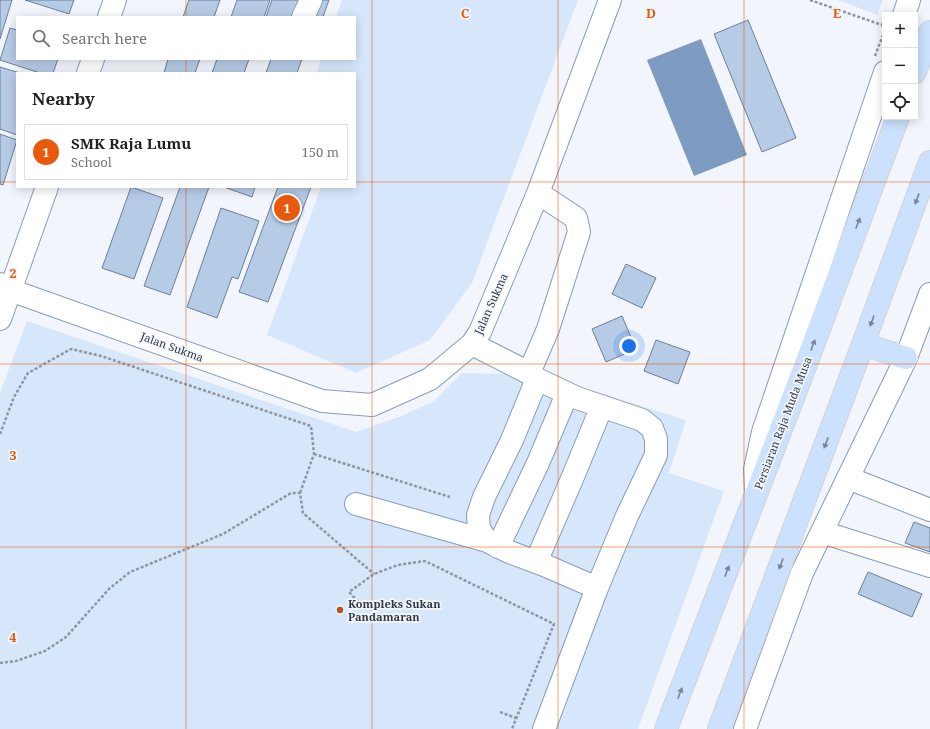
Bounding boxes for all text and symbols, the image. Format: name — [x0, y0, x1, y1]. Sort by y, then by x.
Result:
text: C — [461, 4, 470, 22]
text: D — [646, 4, 656, 22]
text: E — [833, 4, 842, 22]
map controls — [882, 12, 918, 120]
button: + — [882, 12, 918, 48]
search box — [16, 16, 356, 60]
icon: search — [30, 27, 52, 49]
text: Search here — [62, 28, 147, 48]
button: − — [882, 48, 918, 84]
button: locate — [882, 84, 918, 120]
text: Nearby — [32, 87, 95, 110]
text: SMK Raja Lumu — [71, 133, 191, 153]
text: 1 — [42, 143, 50, 161]
text: 150 m — [302, 143, 339, 161]
text: School — [71, 153, 112, 171]
pin: 1 — [274, 193, 300, 223]
one-way arrow — [913, 193, 919, 205]
one-way arrow — [856, 217, 862, 229]
text: 2 — [9, 264, 17, 282]
street label: Jalan Sukma — [470, 271, 511, 338]
one-way arrow — [868, 315, 874, 327]
street label: Jalan Sukma — [138, 328, 206, 365]
your location — [619, 336, 639, 356]
one-way arrow — [810, 339, 816, 351]
street label: Persiaran Raja Muda Musa — [750, 354, 815, 491]
one-way arrow — [823, 437, 829, 449]
text: 3 — [9, 446, 17, 464]
one-way arrow — [777, 559, 783, 571]
one-way arrow — [724, 565, 730, 577]
place label: Kompleks Sukan Pandamaran — [348, 596, 441, 624]
marker: Kompleks Sukan Pandamaran — [335, 605, 345, 615]
text: 4 — [9, 628, 17, 646]
one-way arrow — [678, 686, 684, 698]

